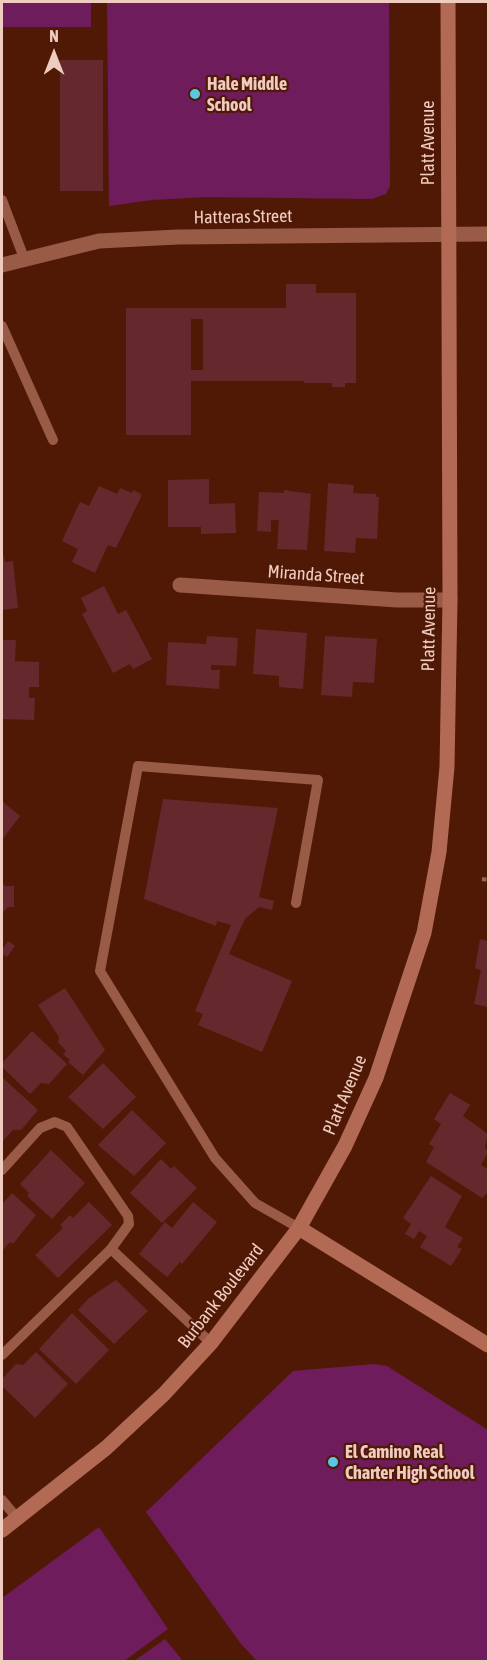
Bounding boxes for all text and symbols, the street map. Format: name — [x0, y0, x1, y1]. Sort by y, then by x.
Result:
north arrow — [24, 24, 84, 84]
text: N — [49, 27, 59, 45]
place label: Hale Middle School — [207, 73, 287, 116]
marker: Hale Middle School — [188, 87, 202, 101]
street label: Platt Avenue — [417, 101, 439, 185]
street label: Hatteras Street — [193, 205, 293, 229]
street label: Miranda Street — [267, 561, 365, 589]
street label: Platt Avenue — [417, 587, 441, 671]
street label: Platt Avenue — [319, 1052, 371, 1138]
street label: Burbank Boulevard — [174, 1240, 268, 1352]
place label: El Camino Real Charter High School — [345, 1441, 474, 1484]
marker: El Camino Real Charter High School — [326, 1455, 340, 1469]

